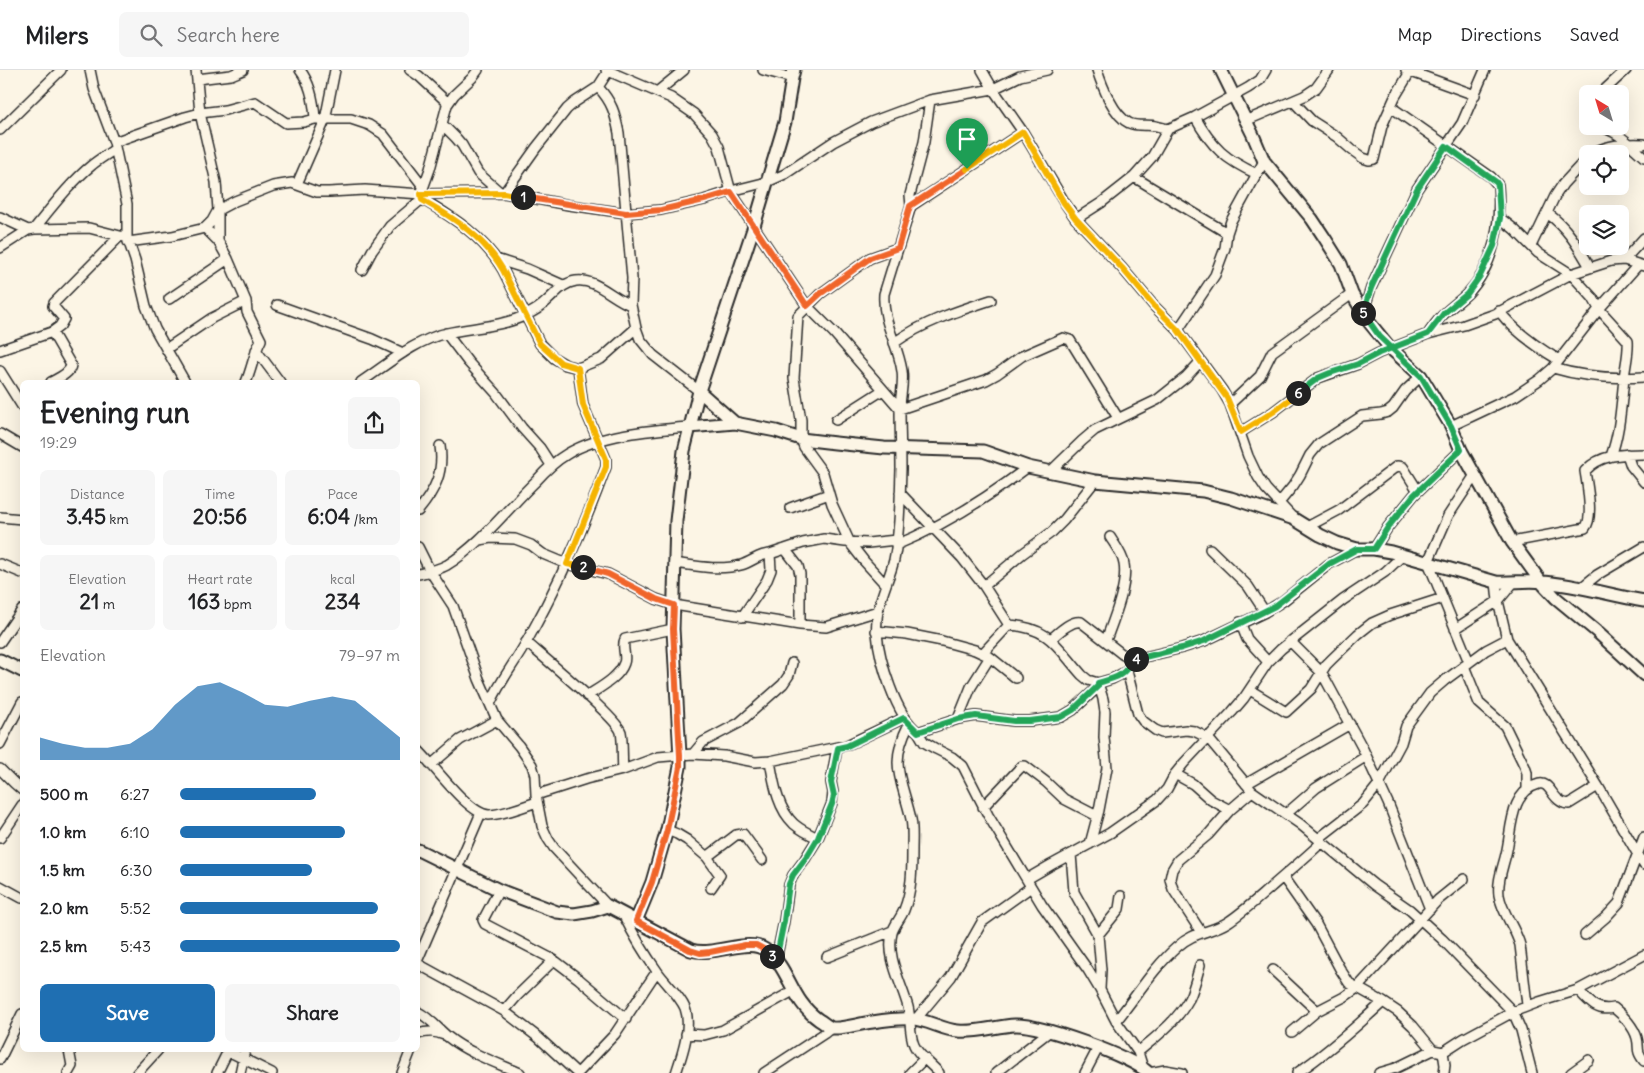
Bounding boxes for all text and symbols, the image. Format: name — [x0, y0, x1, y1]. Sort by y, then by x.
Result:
search box — [119, 12, 469, 57]
text: Milers — [25, 20, 89, 50]
icon: search — [137, 21, 165, 49]
text: Search here — [177, 23, 280, 47]
text: Map — [1397, 23, 1432, 46]
text: Directions — [1460, 23, 1542, 46]
text: Saved — [1570, 23, 1619, 46]
north arrow — [1579, 85, 1629, 135]
map controls — [1579, 85, 1629, 255]
pin — [946, 118, 988, 169]
icon: arrive — [953, 125, 981, 153]
button: locate — [1579, 145, 1629, 195]
pin: 1 — [510, 184, 536, 210]
text: 1 — [521, 188, 526, 206]
button: layers — [1579, 205, 1629, 255]
pin: 5 — [1350, 300, 1376, 326]
text: 5 — [1359, 304, 1368, 322]
pin: 6 — [1286, 380, 1310, 406]
text: 6 — [1294, 384, 1303, 402]
text: Evening run — [40, 395, 190, 431]
button: share — [348, 397, 400, 449]
text: 19:29 — [40, 432, 77, 452]
text: Distance — [70, 485, 125, 503]
text: Time — [205, 485, 235, 503]
text: Pace — [327, 485, 358, 503]
text: 3.45 — [66, 503, 106, 530]
text: 20:56 — [193, 503, 247, 530]
text: 6:04 — [307, 503, 350, 530]
text: km — [106, 510, 129, 528]
text: /km — [350, 510, 378, 528]
pin: 2 — [570, 554, 596, 580]
text: 2 — [580, 558, 587, 576]
text: Elevation — [69, 570, 126, 588]
text: Heart rate — [188, 570, 252, 588]
text: kcal — [330, 570, 355, 588]
text: 21 — [80, 588, 99, 615]
text: 163 — [188, 588, 221, 615]
text: 234 — [325, 588, 360, 615]
text: m — [99, 595, 115, 613]
text: bpm — [221, 595, 252, 613]
text: Elevation — [40, 645, 106, 665]
text: 79–97 m — [339, 645, 400, 665]
pin: 4 — [1124, 646, 1148, 672]
text: 4 — [1132, 650, 1141, 668]
text: 500 m — [40, 784, 88, 804]
text: 6:27 — [120, 784, 149, 804]
text: 1.0 km — [40, 822, 86, 842]
text: 6:10 — [120, 822, 150, 842]
text: 1.5 km — [40, 860, 85, 880]
text: 6:30 — [120, 860, 152, 880]
text: 2.0 km — [40, 898, 89, 918]
text: 5:52 — [120, 898, 151, 918]
text: 2.5 km — [40, 936, 87, 956]
text: 5:43 — [120, 936, 151, 956]
pin: 3 — [760, 944, 784, 968]
text: 3 — [769, 947, 776, 965]
button: Save — [40, 984, 215, 1042]
button: Share — [225, 984, 400, 1042]

